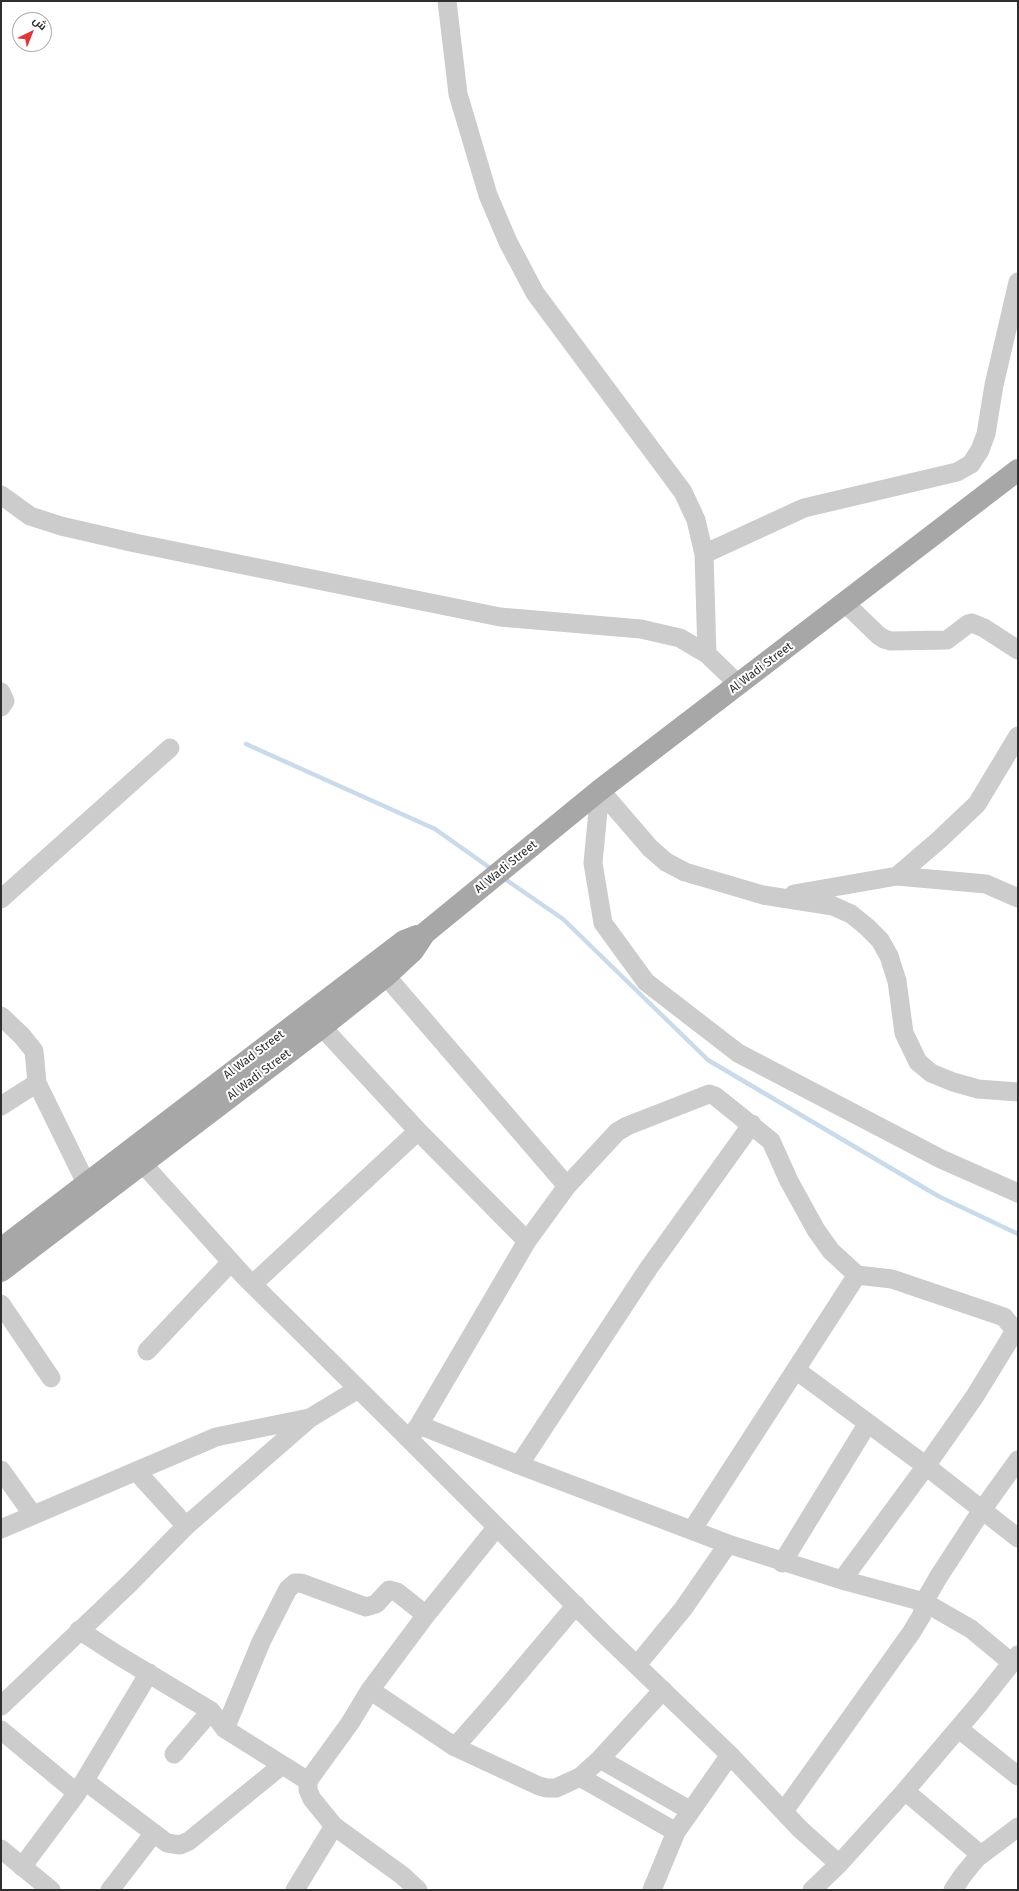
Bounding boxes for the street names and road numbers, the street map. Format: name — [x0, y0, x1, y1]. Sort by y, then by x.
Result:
street label: Al Wadi Street — [726, 639, 796, 697]
street label: Al Wadi Street — [472, 838, 540, 896]
street label: Al Wad Street — [221, 1027, 287, 1083]
street label: Al Wadi Street — [224, 1046, 294, 1104]

